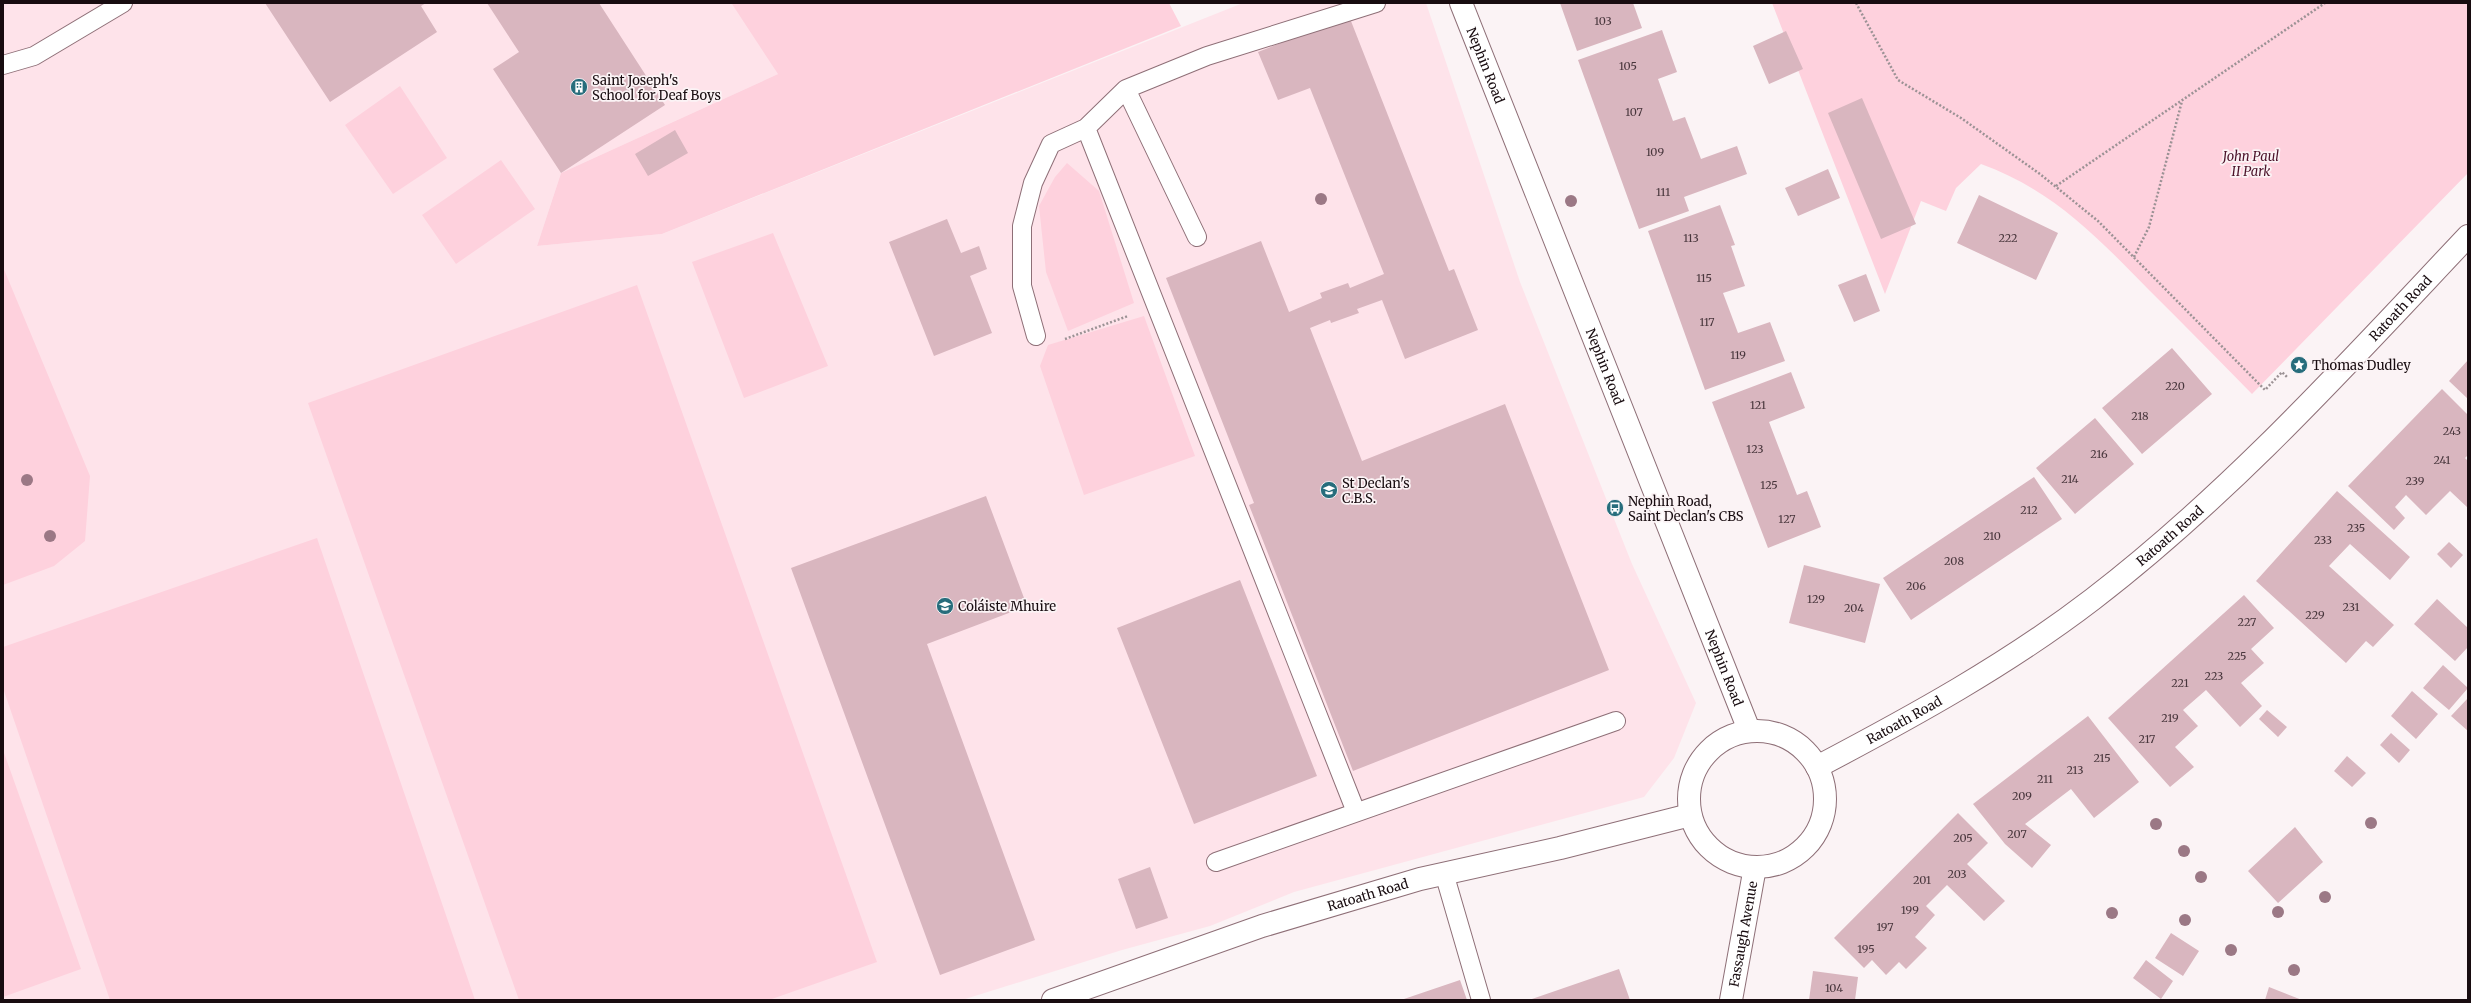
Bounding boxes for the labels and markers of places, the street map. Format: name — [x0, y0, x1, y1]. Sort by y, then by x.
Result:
place label: Saint Joseph's School for Deaf Boys — [592, 72, 721, 104]
building icon: Saint Joseph's School for Deaf Boys — [569, 77, 589, 97]
place icon: Thomas Dudley — [2289, 355, 2309, 375]
place label: Thomas Dudley — [2312, 357, 2411, 374]
place label: St Declan's C.B.S. — [1342, 475, 1410, 507]
school or university icon: St Declan's C.B.S. — [1319, 480, 1339, 500]
place label: Nephin Road, Saint Declan's CBS — [1628, 493, 1744, 525]
bus stop icon: Nephin Road, Saint Declan's CBS — [1605, 498, 1625, 518]
school or university icon: Coláiste Mhuire — [935, 596, 955, 616]
place label: Coláiste Mhuire — [958, 598, 1056, 615]

